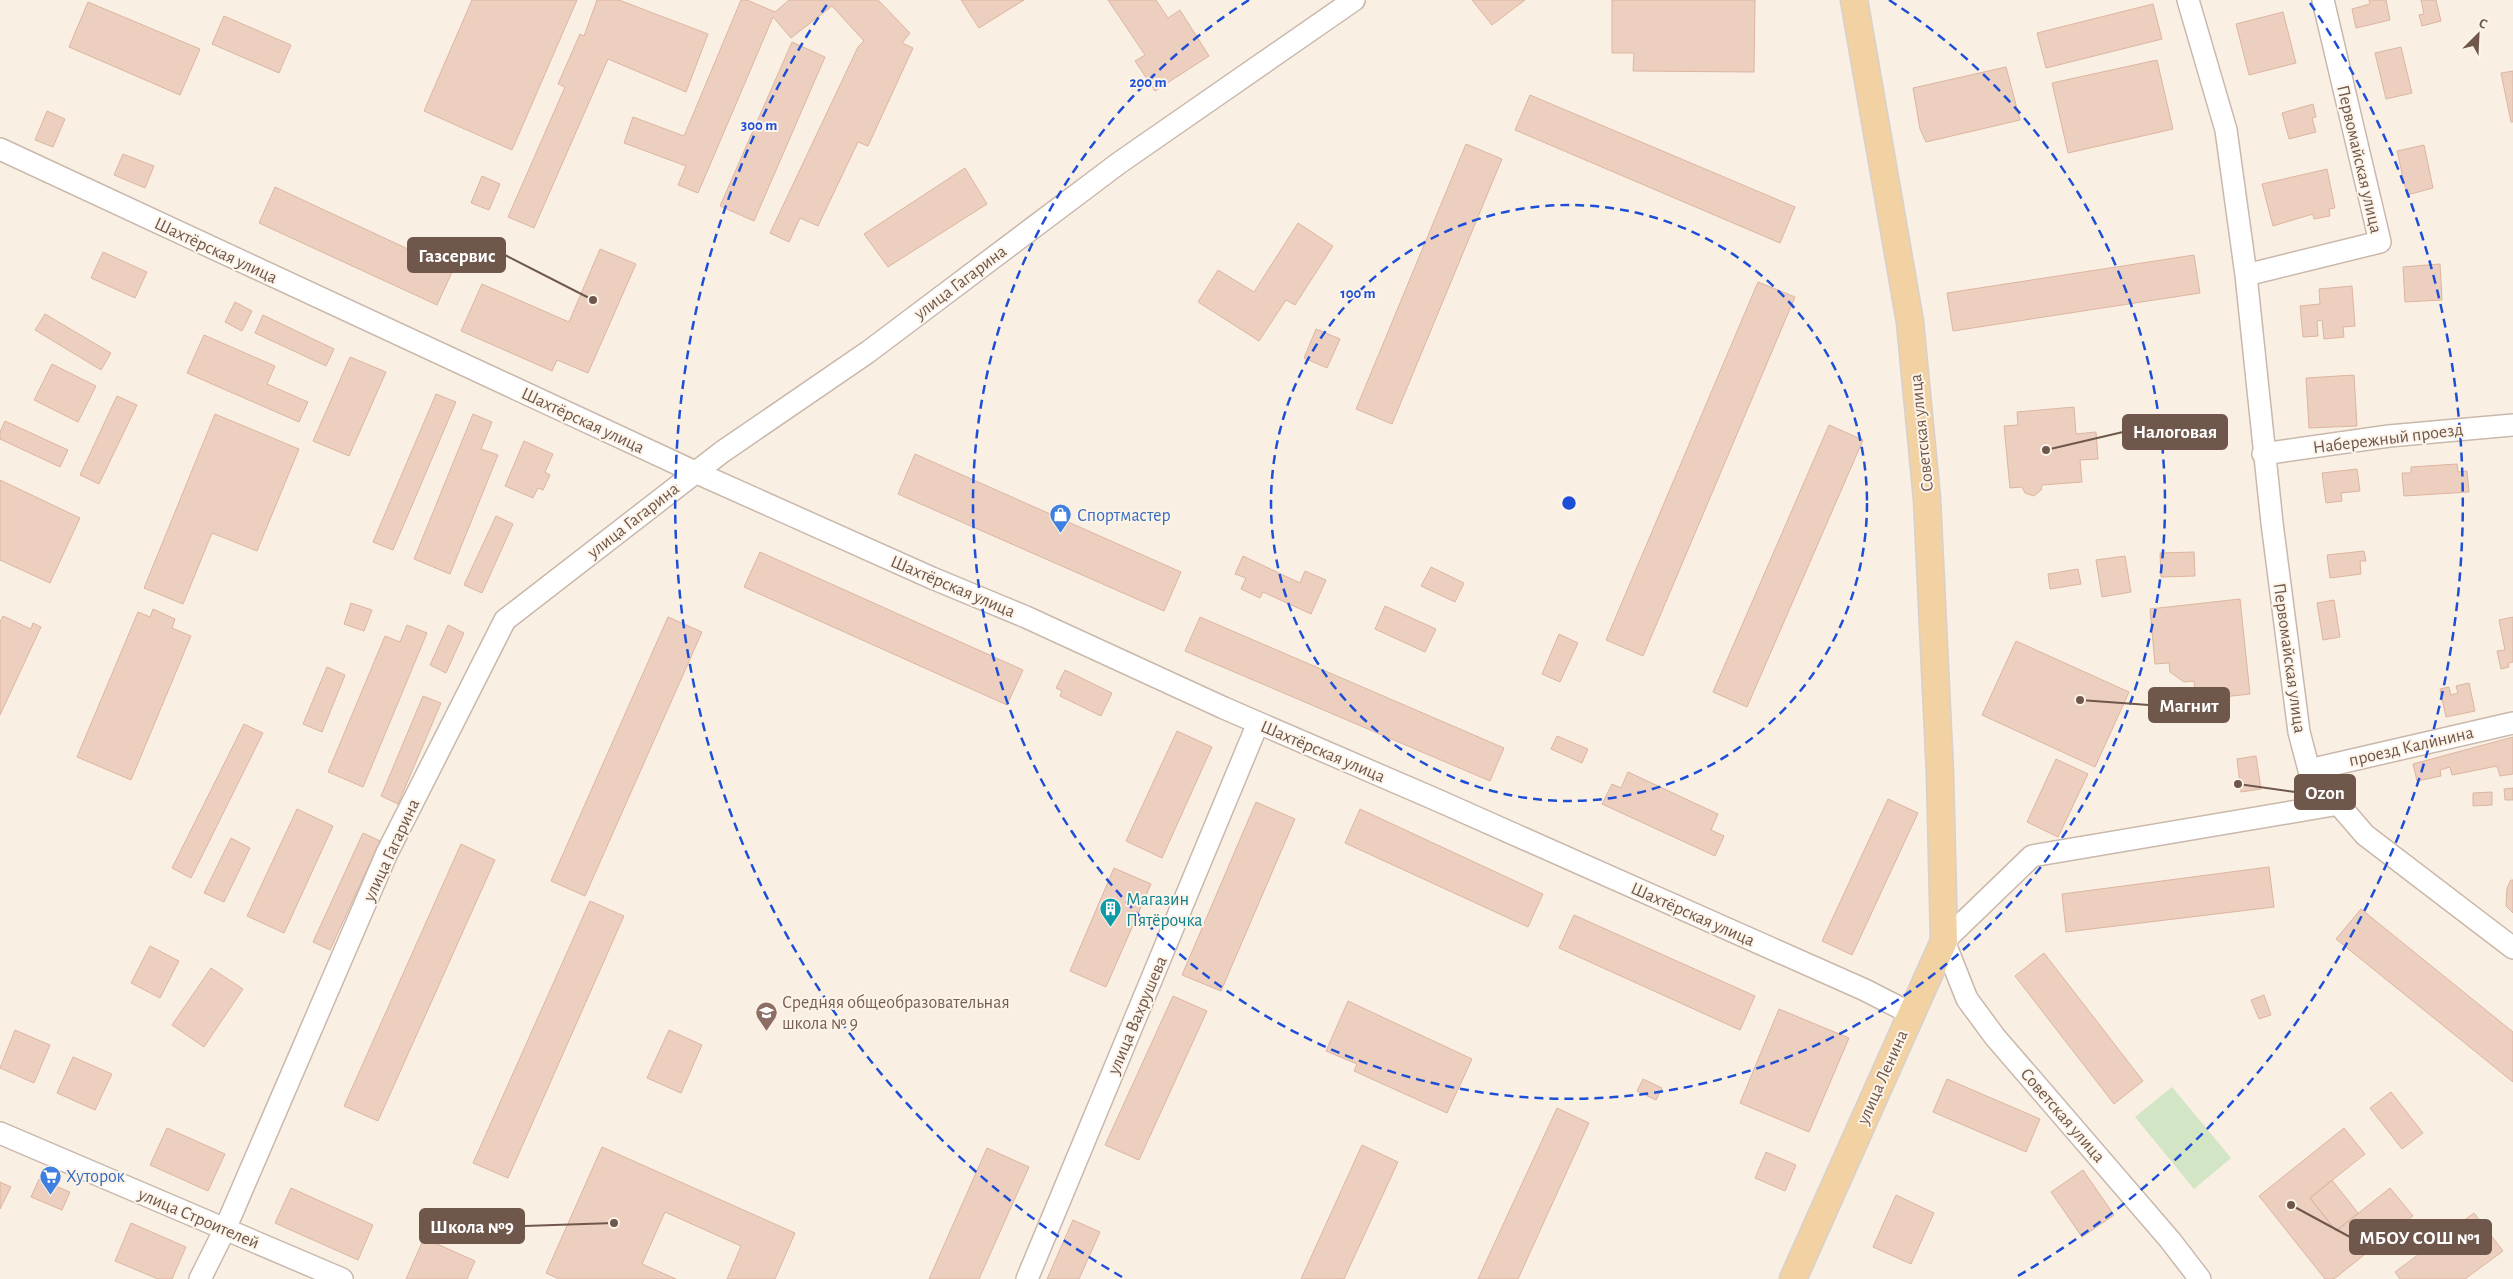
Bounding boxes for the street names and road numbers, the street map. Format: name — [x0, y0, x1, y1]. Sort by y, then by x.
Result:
street label: Первомайская улица — [2333, 83, 2385, 235]
street label: Шахтёрская улица — [151, 215, 280, 287]
street label: улица Гагарина — [910, 242, 1010, 324]
street label: Советская улица — [1907, 373, 1937, 493]
street label: Шахтёрская улица — [518, 385, 647, 457]
street label: Набережный проезд — [2312, 420, 2464, 457]
street label: улица Гагарина — [584, 480, 683, 563]
street label: Шахтёрская улица — [888, 553, 1018, 621]
street label: Первомайская улица — [2270, 582, 2308, 734]
street label: Шахтёрская улица — [1258, 718, 1388, 786]
street label: проезд Калинина — [2347, 724, 2475, 770]
street label: улица Гагарина — [360, 796, 423, 905]
street label: Шахтёрская улица — [1628, 880, 1757, 950]
street label: улица Вахрушева — [1105, 954, 1171, 1078]
street label: улица Ленина — [1854, 1028, 1912, 1128]
street label: Советская улица — [2017, 1065, 2108, 1166]
street label: улица Строителей — [134, 1185, 262, 1253]

